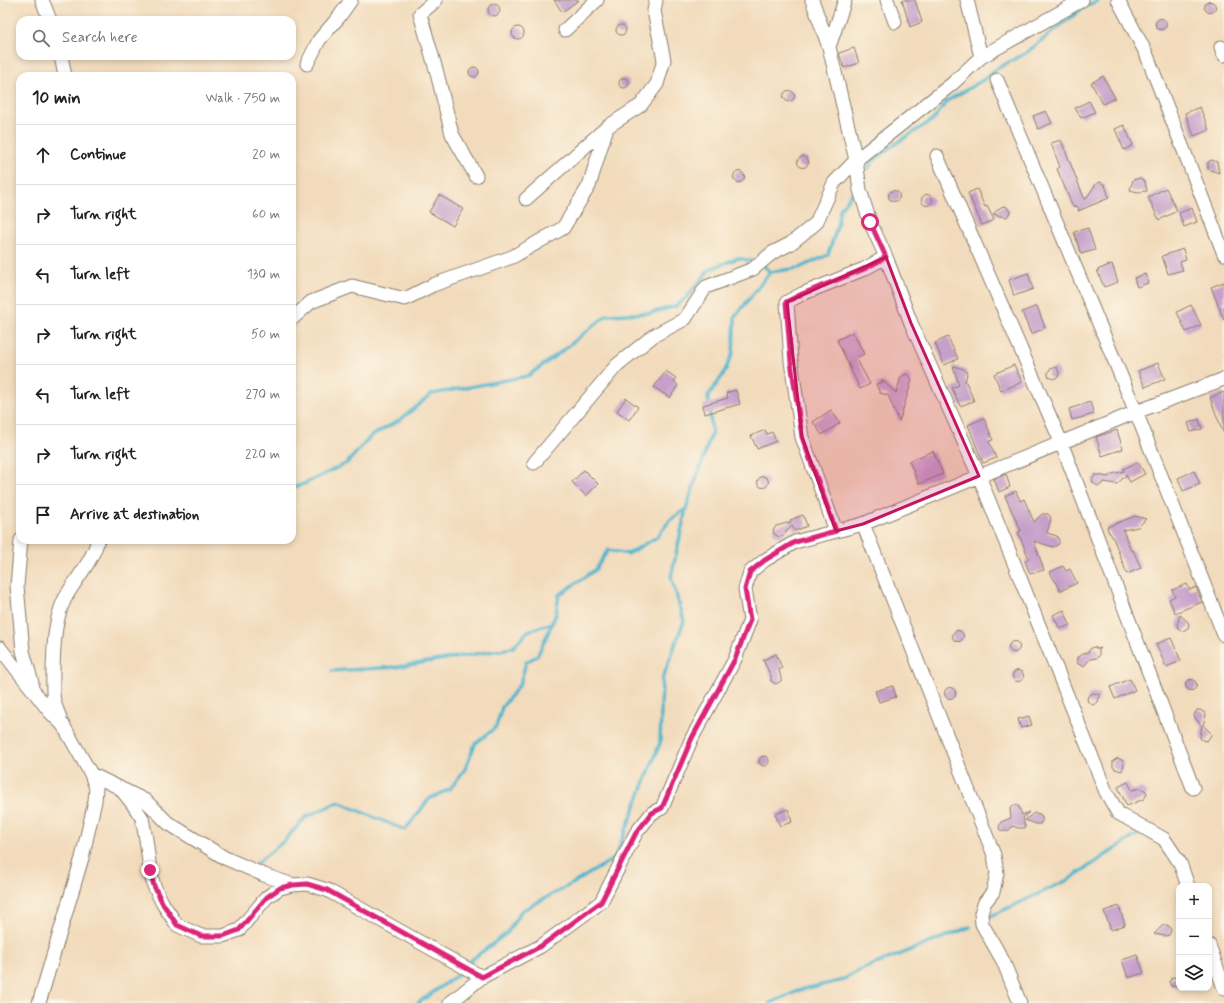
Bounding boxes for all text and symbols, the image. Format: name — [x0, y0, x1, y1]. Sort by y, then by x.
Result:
search box — [16, 16, 296, 60]
icon: search — [30, 27, 52, 49]
text: Search here — [62, 28, 138, 48]
text: 10 min — [32, 87, 81, 109]
text: Walk · 750 m — [205, 90, 280, 107]
icon: ahead — [32, 144, 54, 166]
text: Continue — [70, 145, 126, 165]
text: 20 m — [252, 146, 280, 163]
icon: right — [32, 204, 54, 226]
text: Turn right — [70, 205, 137, 225]
text: 60 m — [252, 206, 280, 223]
route start — [861, 213, 879, 231]
icon: left — [32, 264, 54, 286]
text: Turn left — [70, 265, 130, 285]
text: 130 m — [247, 266, 280, 283]
icon: right — [32, 324, 54, 346]
text: Turn right — [70, 325, 137, 345]
text: 50 m — [251, 326, 280, 343]
icon: left — [32, 384, 54, 406]
text: Turn left — [70, 385, 130, 405]
text: 270 m — [245, 386, 280, 403]
icon: right — [32, 444, 54, 466]
text: Turn right — [70, 445, 137, 465]
text: 220 m — [245, 446, 280, 463]
icon: arrive — [32, 504, 54, 526]
text: Arrive at destination — [70, 505, 199, 525]
route end — [141, 861, 159, 879]
map controls — [1176, 883, 1212, 991]
button: + — [1176, 883, 1212, 919]
button: − — [1176, 919, 1212, 955]
button: layers — [1176, 955, 1212, 991]

